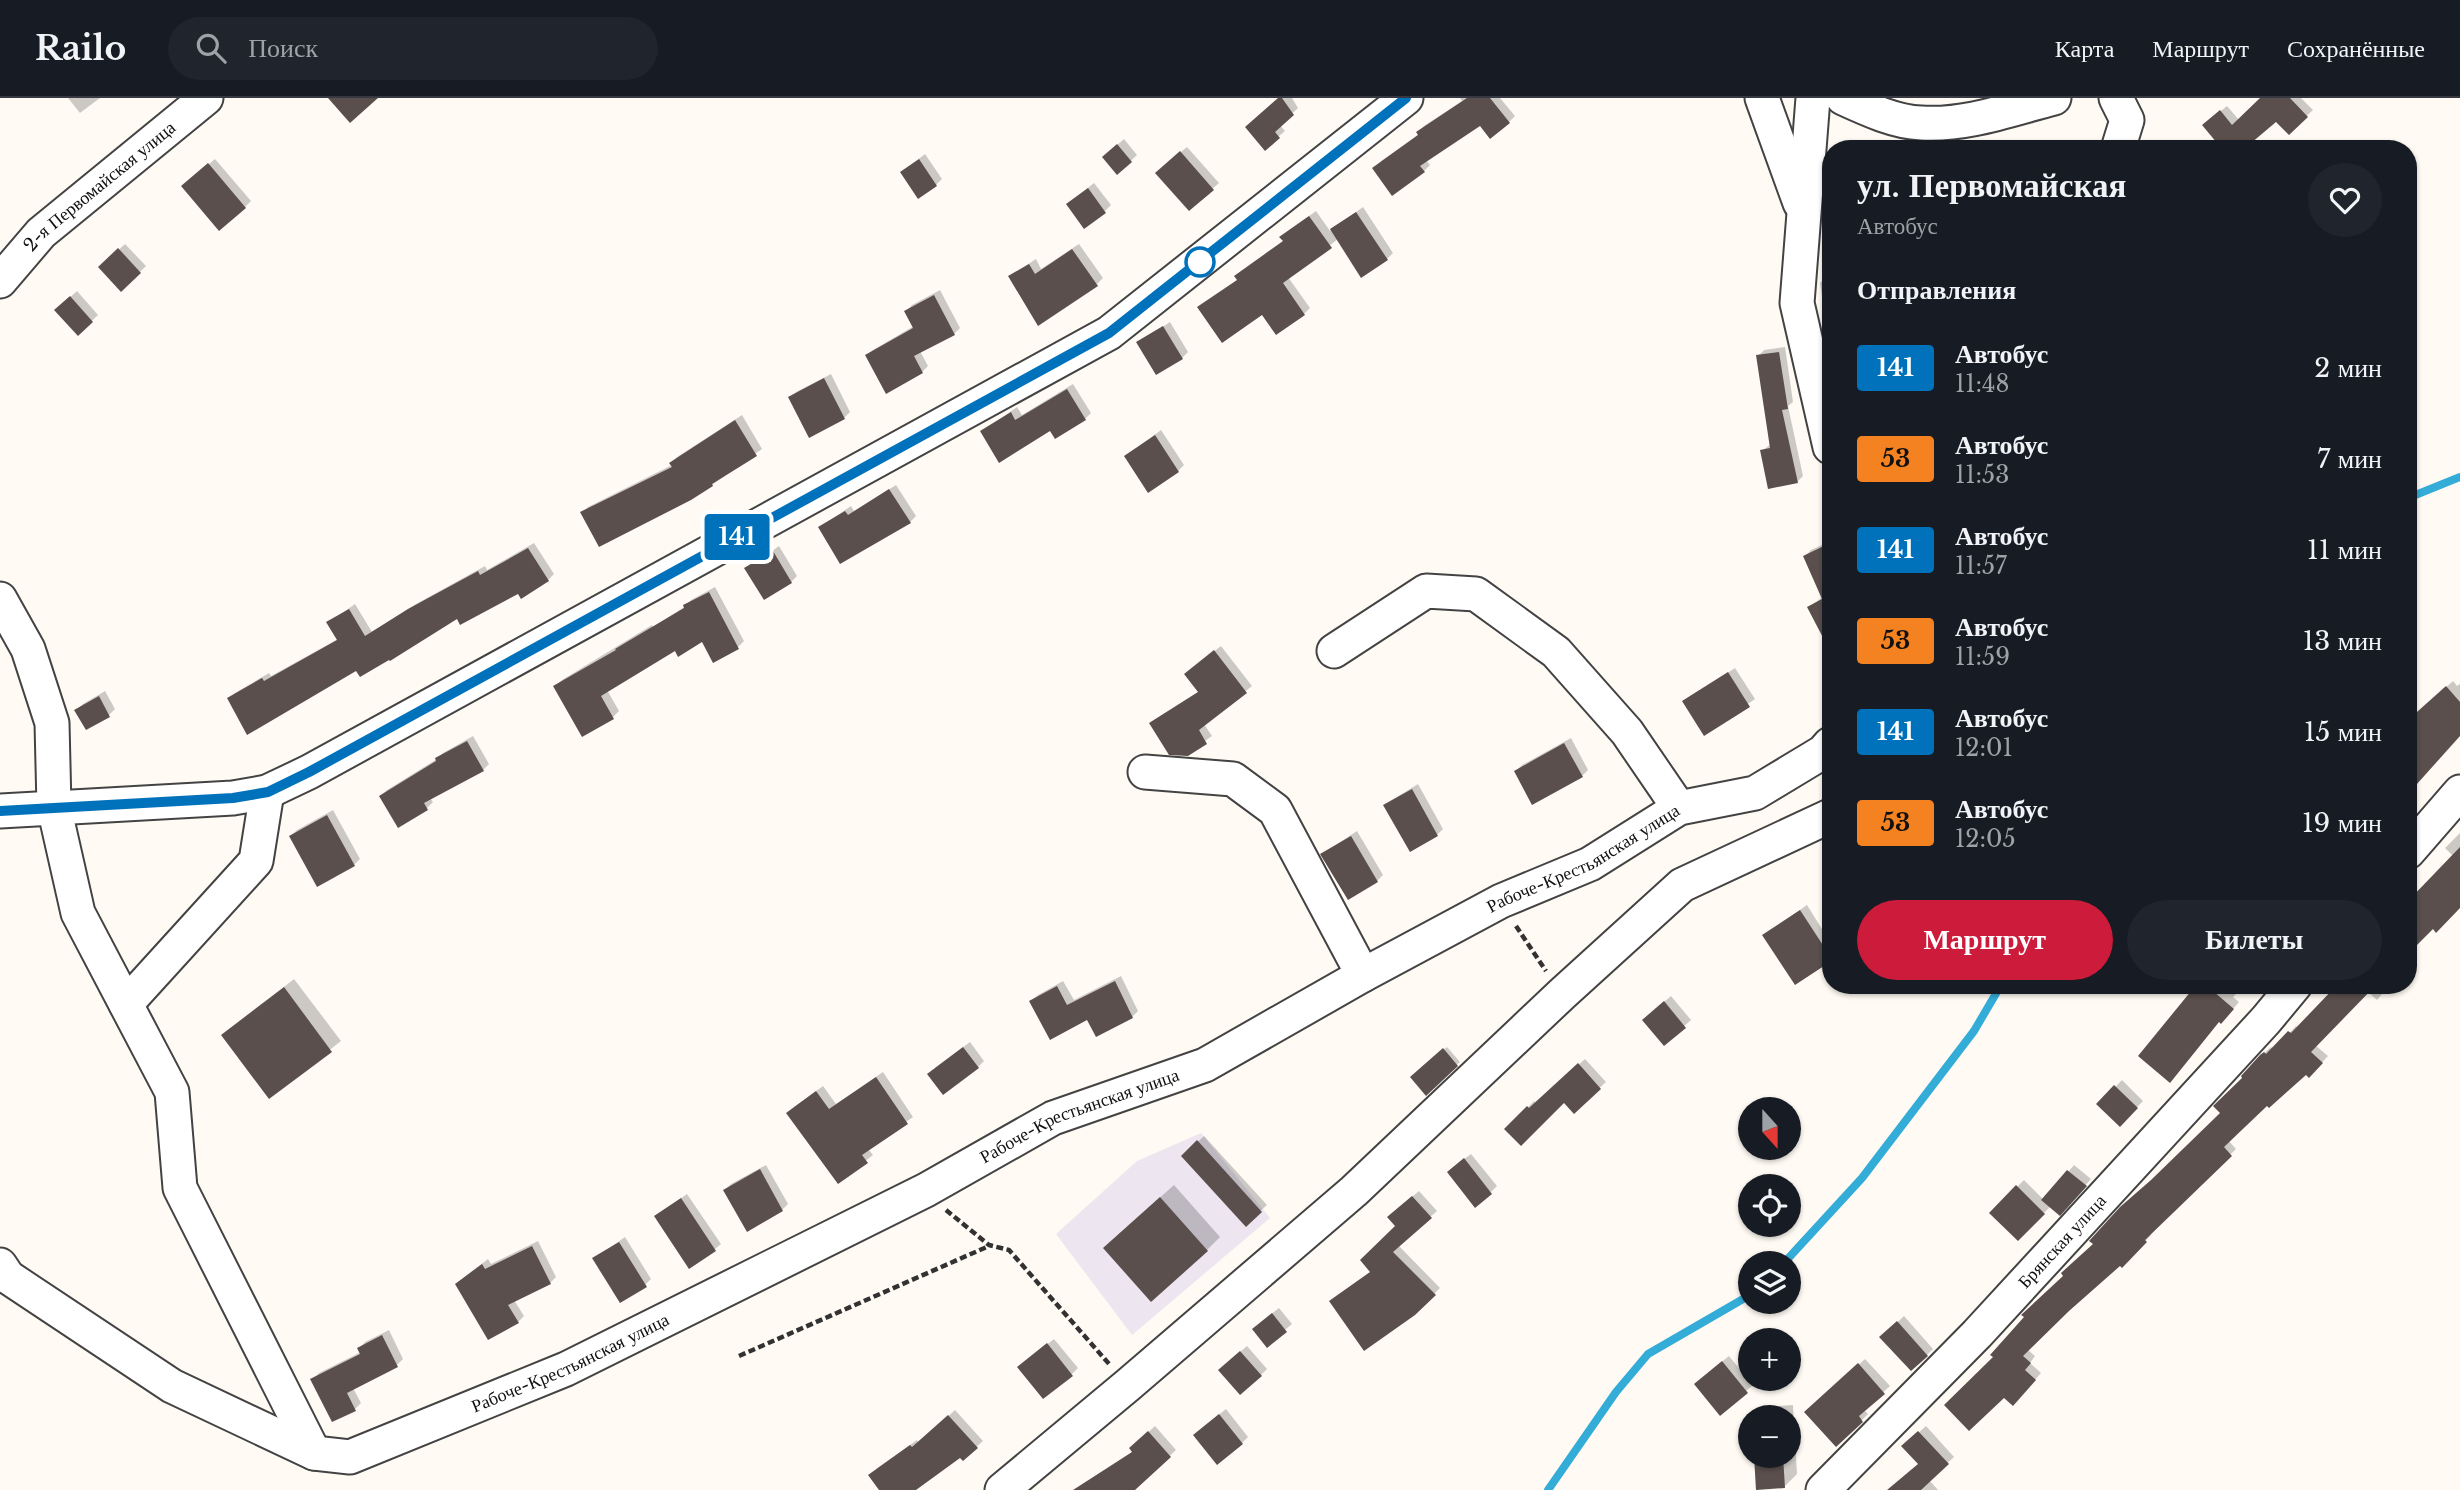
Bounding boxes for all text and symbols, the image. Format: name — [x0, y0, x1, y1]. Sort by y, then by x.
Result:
search box — [168, 17, 658, 80]
text: Railo — [35, 28, 126, 69]
icon: search — [192, 29, 230, 67]
text: Поиск — [248, 32, 318, 64]
text: Карта — [2055, 34, 2114, 63]
text: Маршрут — [2152, 34, 2249, 63]
text: Сохранённые — [2287, 34, 2425, 63]
street label: 2-я Первомайская улица — [19, 117, 180, 256]
button: heart — [2308, 163, 2382, 237]
text: ул. Первомайская — [1857, 165, 2126, 206]
text: Автобус — [1857, 212, 1938, 240]
unlabelled marker — [1185, 247, 1215, 277]
text: Отправления — [1857, 274, 2016, 306]
text: Автобус — [1955, 338, 2048, 370]
text: 2 мин — [2314, 352, 2382, 384]
text: 141 — [1877, 353, 1914, 382]
text: 11:48 — [1955, 370, 2009, 398]
text: Автобус — [1955, 429, 2048, 461]
text: 7 мин — [2317, 443, 2382, 475]
text: 53 — [1881, 444, 1910, 473]
text: 11:53 — [1955, 461, 2009, 489]
line badge: 141 — [697, 514, 777, 560]
text: Автобус — [1955, 520, 2048, 552]
text: 141 — [719, 522, 755, 551]
text: 11 мин — [2307, 534, 2382, 566]
text: 141 — [1877, 535, 1914, 564]
text: 11:57 — [1955, 552, 2007, 580]
text: Автобус — [1955, 611, 2048, 643]
text: 13 мин — [2303, 625, 2382, 657]
text: 53 — [1881, 626, 1910, 655]
text: 11:59 — [1955, 643, 2010, 671]
text: Автобус — [1955, 702, 2048, 734]
text: 15 мин — [2304, 716, 2382, 748]
text: 141 — [1877, 717, 1914, 746]
text: 12:01 — [1955, 734, 2013, 762]
text: Автобус — [1955, 793, 2048, 825]
street label: Рабоче-Крестьянская улица — [1483, 799, 1684, 918]
text: 19 мин — [2302, 807, 2382, 839]
text: 53 — [1881, 808, 1910, 837]
text: 12:05 — [1955, 825, 2015, 853]
button: Маршрут — [1857, 900, 2113, 980]
button: Билеты — [2127, 900, 2382, 980]
street label: Рабоче-Крестьянская улица — [976, 1064, 1182, 1168]
north arrow — [1738, 1097, 1801, 1160]
map controls — [1738, 1097, 1801, 1468]
button: locate — [1738, 1174, 1801, 1237]
street label: Брянская улица — [2014, 1190, 2111, 1293]
button: layers — [1738, 1251, 1801, 1314]
street label: Рабоче-Крестьянская улица — [468, 1309, 673, 1417]
button: + — [1738, 1328, 1801, 1391]
button: − — [1738, 1405, 1801, 1468]

